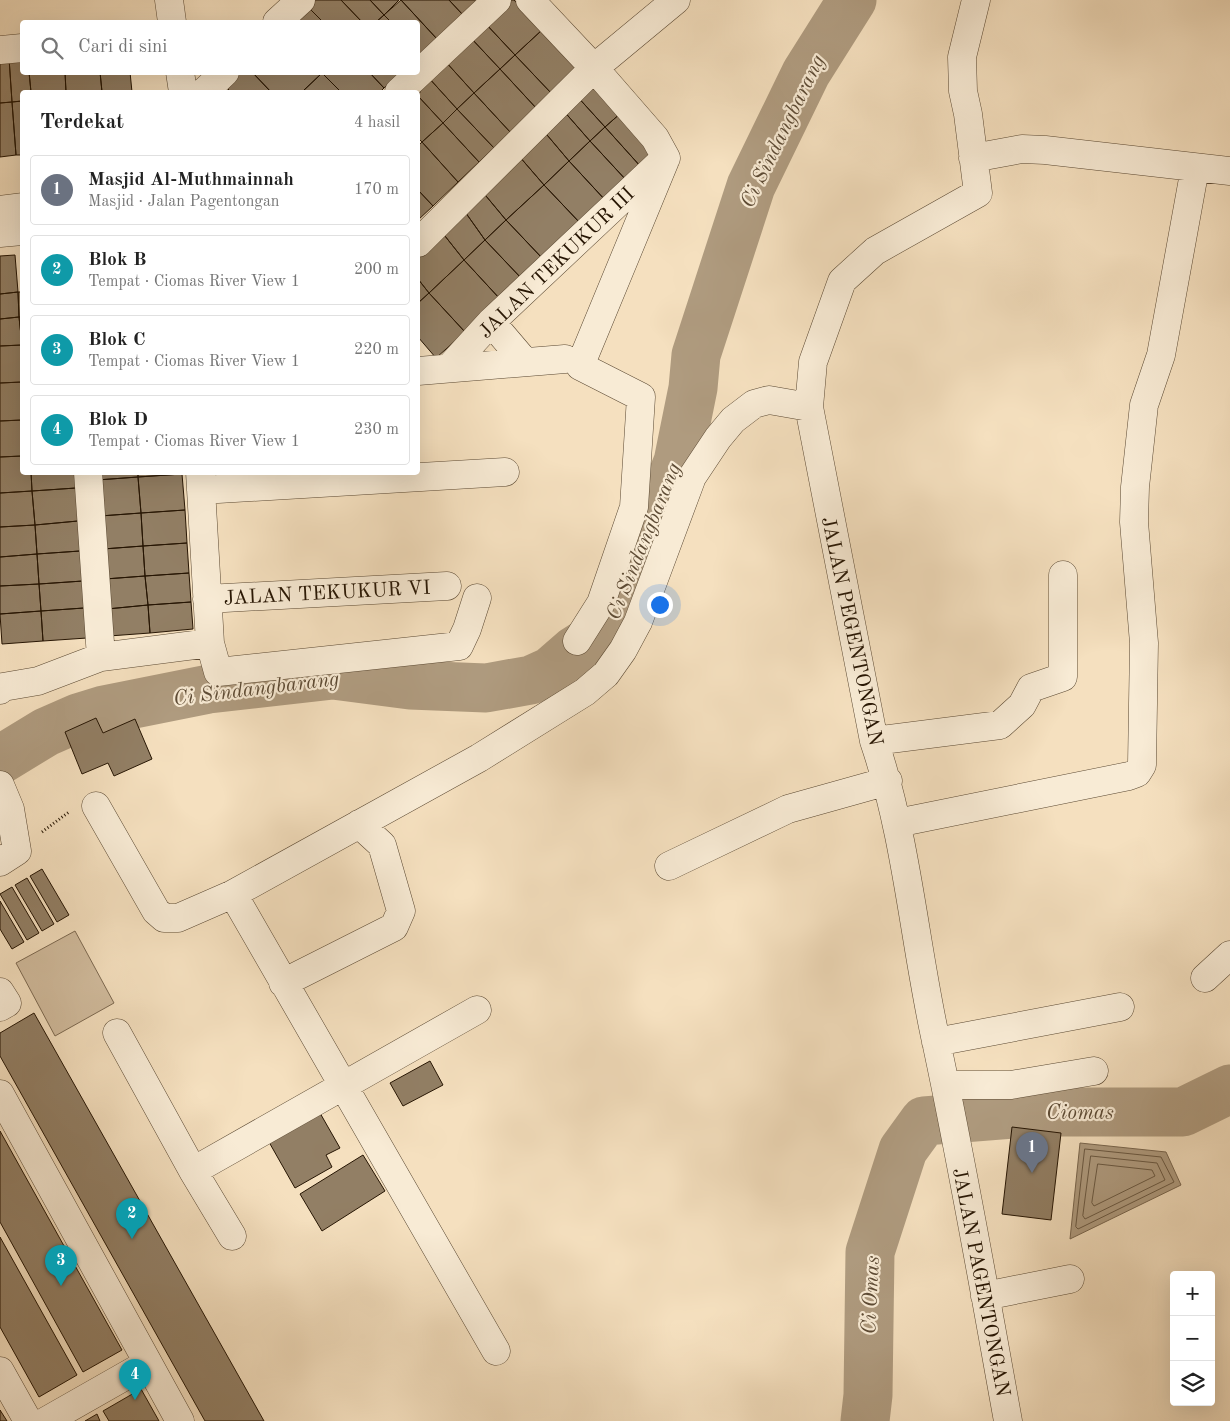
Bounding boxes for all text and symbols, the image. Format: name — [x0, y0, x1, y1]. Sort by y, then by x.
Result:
search box — [20, 20, 420, 75]
icon: search — [38, 34, 66, 62]
text: Cari di sini — [78, 38, 168, 57]
water label: Ci Sindangbarang — [737, 52, 829, 211]
text: Terdekat — [40, 112, 124, 133]
text: 4 hasil — [354, 115, 400, 131]
text: Masjid Al-Muthmainnah — [88, 171, 294, 190]
text: 1 — [52, 182, 62, 198]
text: 170 m — [354, 182, 399, 198]
street label: JALAN TEKUKUR III — [476, 184, 639, 343]
text: Masjid · Jalan Pagentongan — [88, 194, 279, 210]
text: Blok B — [88, 251, 146, 270]
text: 2 — [52, 262, 62, 278]
text: 200 m — [354, 262, 399, 278]
text: Tempat · Ciomas River View 1 — [88, 274, 300, 290]
text: Blok C — [88, 331, 145, 350]
text: 3 — [52, 342, 62, 358]
text: 220 m — [354, 342, 399, 358]
text: Tempat · Ciomas River View 1 — [88, 354, 300, 370]
text: Blok D — [88, 411, 148, 430]
text: 4 — [52, 422, 62, 438]
text: 230 m — [354, 422, 399, 438]
text: Tempat · Ciomas River View 1 — [88, 434, 300, 450]
water label: Ci Sindangbarang — [603, 460, 685, 623]
street label: JALAN PEGENTONGAN — [817, 515, 885, 748]
street label: JALAN TEKUKUR VI — [223, 579, 431, 609]
your location — [647, 592, 673, 618]
water label: Ci Sindangbarang — [172, 669, 340, 710]
water label: Ciomas — [1046, 1103, 1114, 1124]
pin: 1 — [1016, 1132, 1048, 1173]
street label: JALAN PAGENTONGAN — [948, 1166, 1012, 1398]
pin: 2 — [116, 1198, 148, 1239]
pin: 3 — [45, 1245, 77, 1286]
water label: Ci Omas — [859, 1255, 884, 1335]
map controls — [1170, 1271, 1215, 1406]
button: + — [1170, 1271, 1215, 1316]
button: − — [1170, 1316, 1215, 1361]
pin: 4 — [119, 1359, 151, 1400]
button: layers — [1170, 1361, 1215, 1406]

